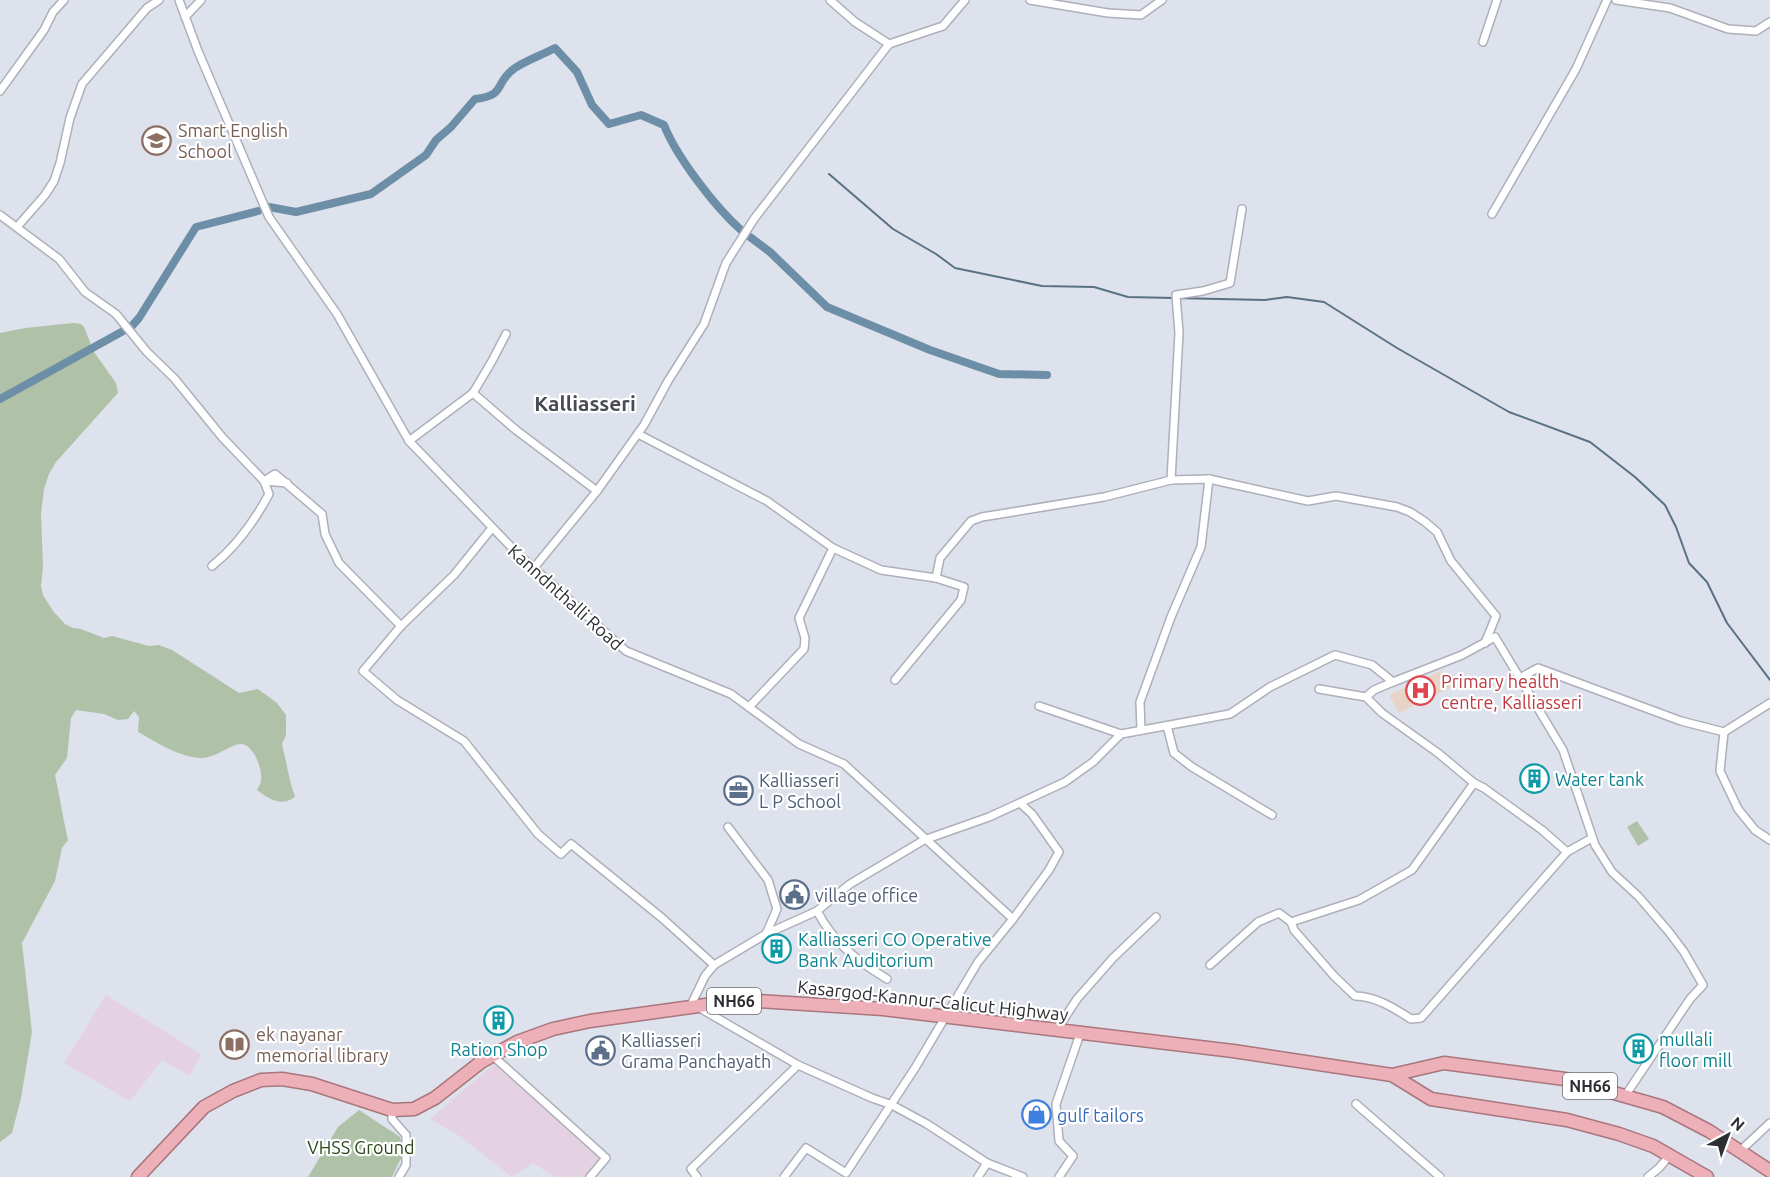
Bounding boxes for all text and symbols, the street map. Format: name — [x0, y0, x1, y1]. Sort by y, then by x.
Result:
place label: Smart English School — [178, 120, 288, 161]
school or university icon: Smart English School — [141, 124, 173, 156]
district label: Kalliasseri — [534, 391, 636, 415]
street label: Kanndnthalli Road — [504, 540, 628, 654]
place label: Primary health centre, Kalliasseri — [1441, 671, 1582, 712]
hospital icon: Primary health centre, Kalliasseri — [1404, 675, 1436, 707]
building icon: Water tank — [1518, 763, 1550, 795]
place label: Water tank — [1555, 769, 1644, 789]
place label: Kalliasseri L P School — [759, 770, 841, 811]
office icon: Kalliasseri L P School — [722, 774, 754, 806]
public building icon: village office — [778, 879, 810, 911]
place label: village office — [815, 885, 918, 905]
place label: Kalliasseri CO Operative Bank Auditorium — [798, 929, 992, 970]
building icon: Kalliasseri CO Operative Bank Auditorium — [761, 933, 793, 965]
street label: Kasargod-Kannur-Calicut Highway — [797, 976, 1070, 1024]
road number: NH66 — [707, 988, 761, 1014]
building icon: Ration Shop — [483, 1004, 515, 1036]
place label: ek nayanar memorial library — [256, 1024, 389, 1065]
library icon: ek nayanar memorial library — [219, 1028, 251, 1060]
place label: mullali floor mill — [1659, 1029, 1732, 1070]
place label: Kalliasseri Grama Panchayath — [621, 1030, 771, 1071]
building icon: mullali floor mill — [1622, 1033, 1654, 1065]
public building icon: Kalliasseri Grama Panchayath — [584, 1034, 616, 1066]
place label: Ration Shop — [450, 1039, 548, 1059]
road number: NH66 — [1563, 1073, 1617, 1099]
shop icon: gulf tailors — [1020, 1099, 1052, 1131]
place label: gulf tailors — [1057, 1105, 1144, 1125]
north arrow — [1698, 1105, 1758, 1165]
text: N — [1727, 1113, 1748, 1134]
park label: VHSS Ground — [307, 1137, 415, 1157]

